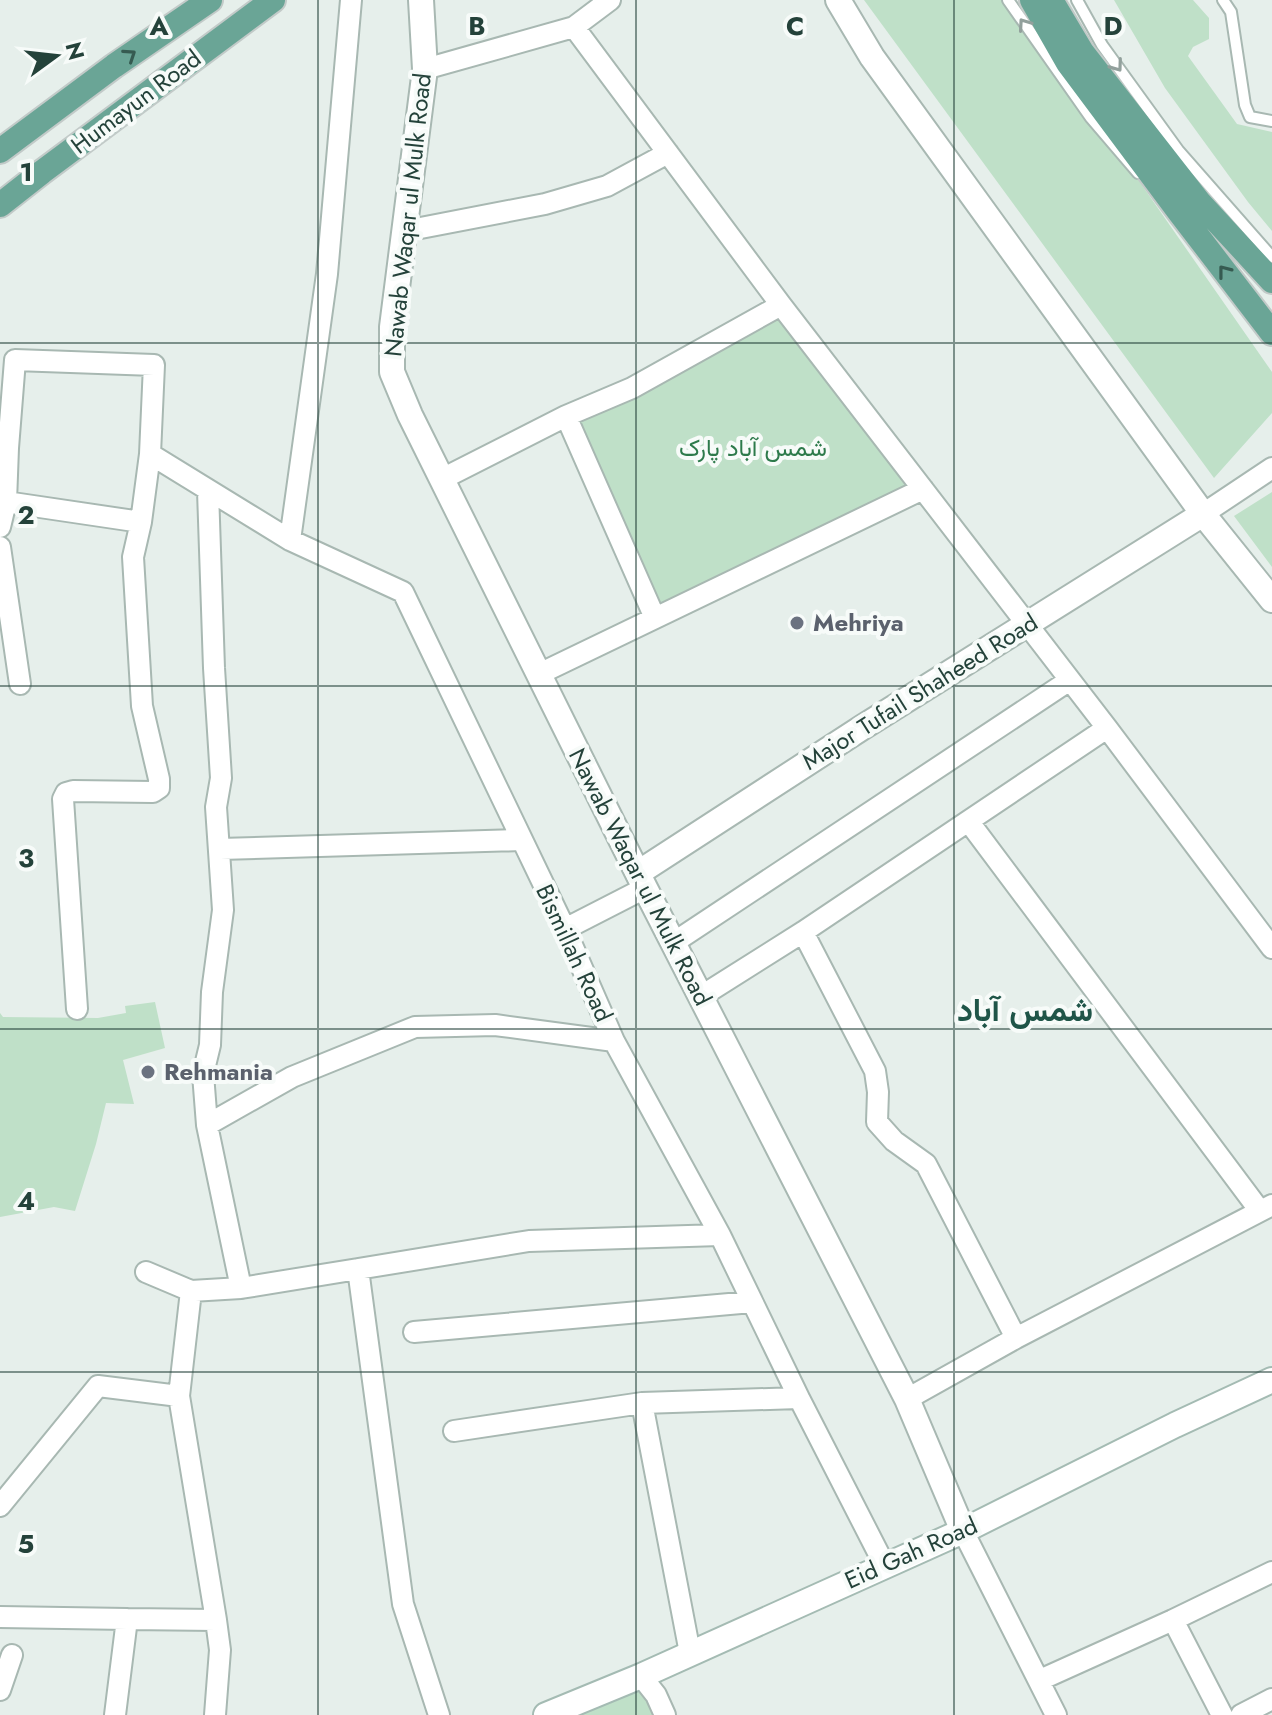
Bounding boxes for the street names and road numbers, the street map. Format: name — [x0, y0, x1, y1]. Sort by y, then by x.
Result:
street label: Humayun Road — [63, 41, 208, 162]
street label: Nawab Waqar ul Mulk Road — [375, 72, 440, 358]
street label: Major Tufail Shaheed Road — [795, 605, 1044, 778]
street label: Nawab Waqar ul Mulk Road — [560, 742, 721, 1012]
street label: Bismillah Road — [527, 878, 622, 1027]
street label: Eid Gah Road — [839, 1508, 983, 1597]

